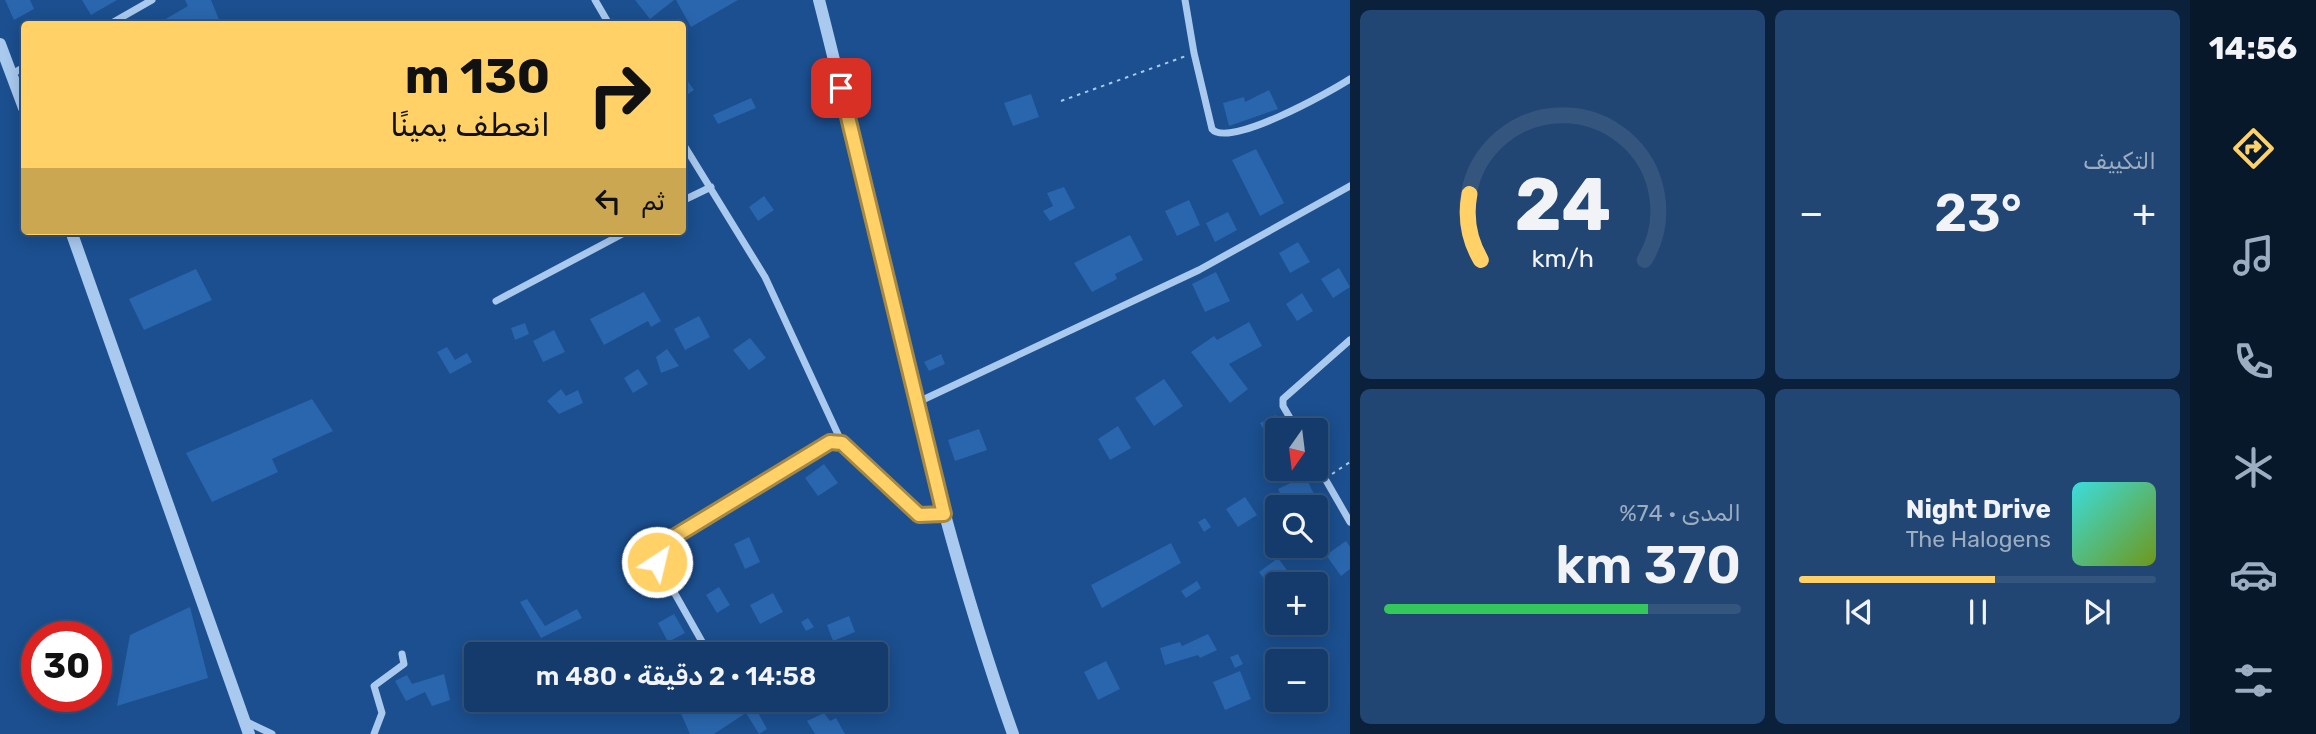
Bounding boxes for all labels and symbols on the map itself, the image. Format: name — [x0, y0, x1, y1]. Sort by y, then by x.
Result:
pin — [811, 58, 871, 118]
north arrow — [1265, 418, 1328, 481]
position arrow — [620, 525, 694, 599]
speed limit sign: 30 — [21, 621, 112, 712]

